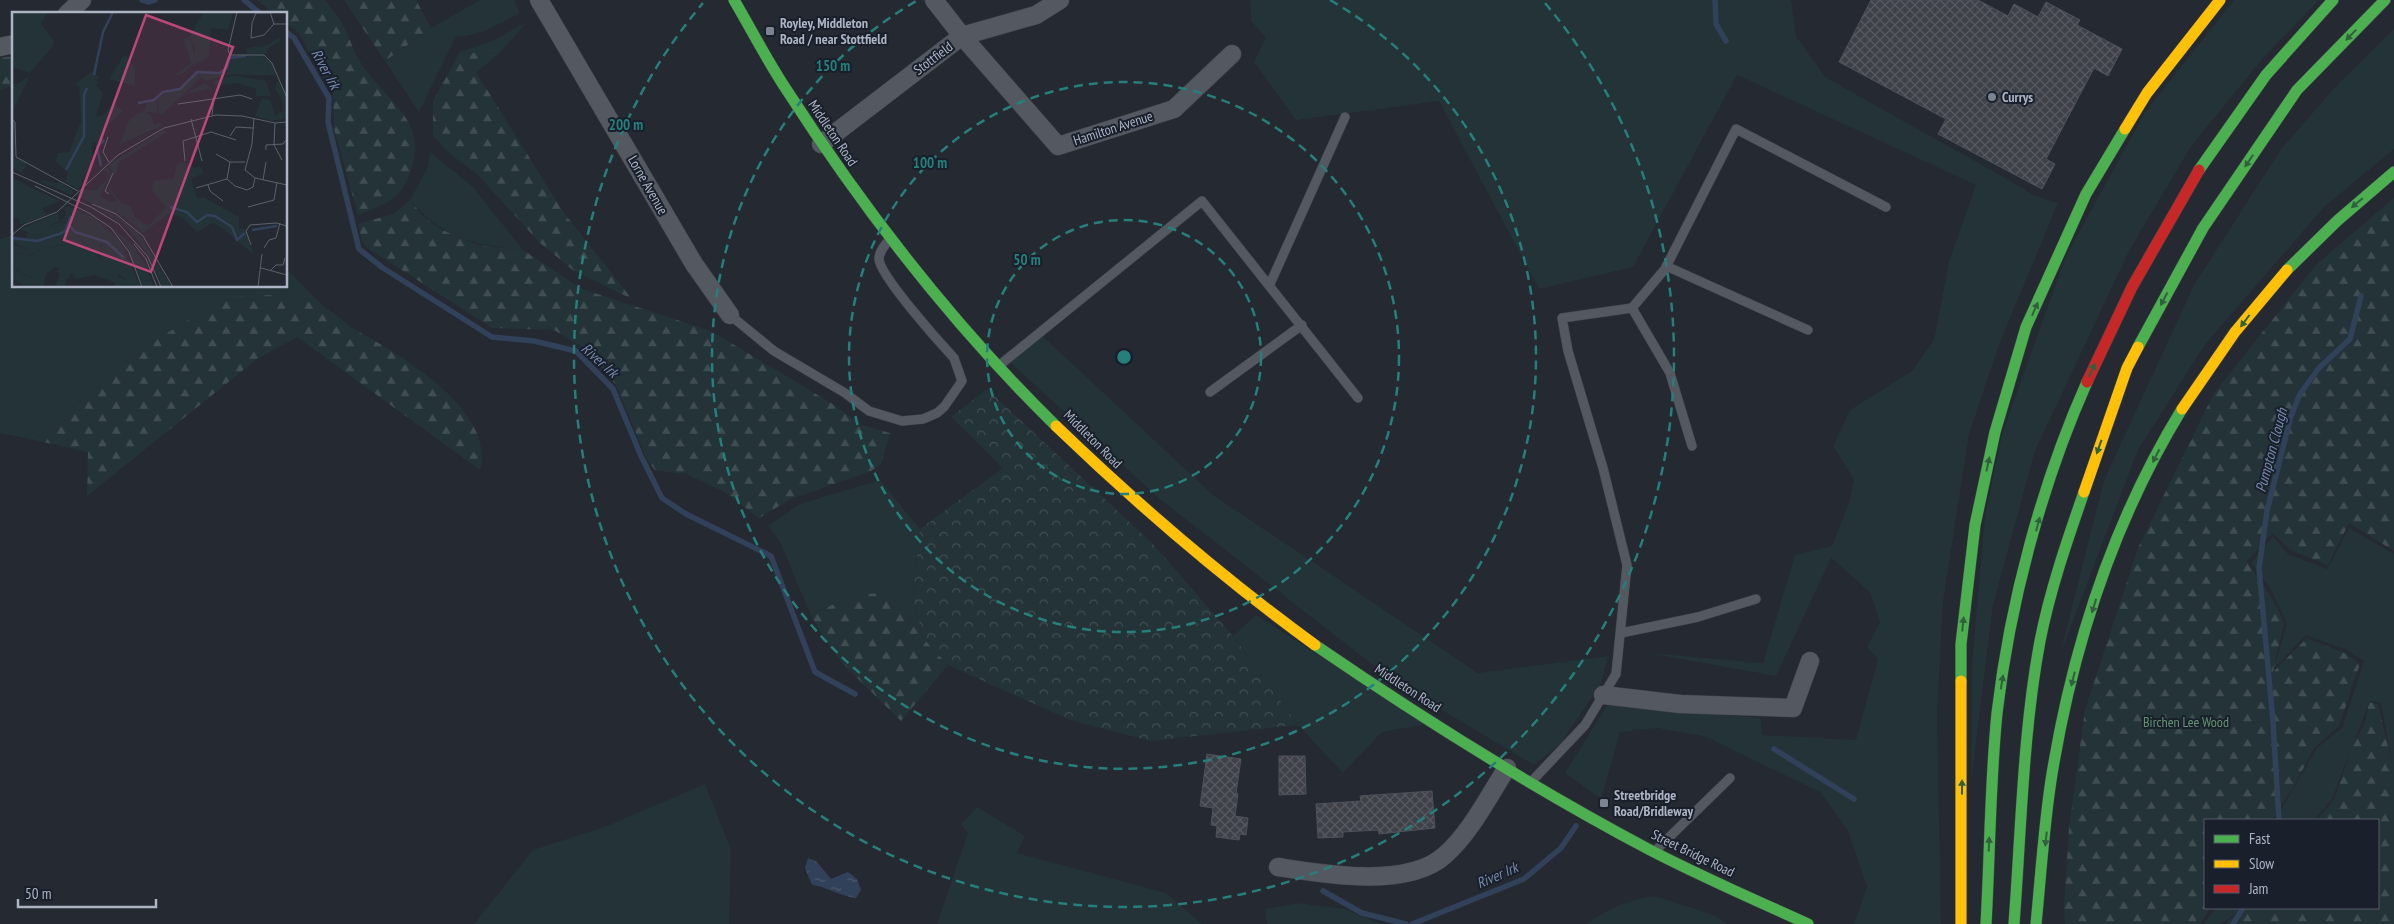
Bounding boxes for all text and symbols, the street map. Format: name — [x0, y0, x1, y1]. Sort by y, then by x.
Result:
inset map — [12, 12, 288, 288]
place label: Royley, Middleton Road / near Stottfield — [780, 14, 887, 48]
marker: Royley, Middleton Road / near Stottfield — [764, 25, 776, 37]
one-way arrow — [2345, 29, 2357, 41]
street label: Stottfield — [910, 37, 956, 79]
water label: River Irk — [307, 46, 346, 94]
text: 150 m — [816, 56, 850, 75]
place label: Currys — [2002, 88, 2033, 106]
marker: Currys — [1986, 91, 1998, 103]
street label: Middleton Road — [804, 96, 862, 170]
street label: Hamilton Avenue — [1071, 107, 1155, 149]
text: 200 m — [609, 115, 643, 134]
street label: Lorne Avenue — [624, 152, 672, 218]
text: 100 m — [913, 153, 947, 172]
one-way arrow — [2244, 154, 2254, 167]
one-way arrow — [2351, 198, 2364, 209]
text: 50 m — [1013, 250, 1041, 269]
one-way arrow — [2160, 292, 2168, 306]
one-way arrow — [2031, 302, 2039, 316]
one-way arrow — [2240, 314, 2250, 328]
water label: River Irk — [578, 338, 624, 383]
centre of rings — [1115, 348, 1133, 366]
one-way arrow — [2087, 363, 2096, 378]
water label: Pumpton Clough — [2251, 405, 2292, 494]
street label: Middleton Road — [1060, 406, 1126, 472]
one-way arrow — [2094, 440, 2102, 455]
one-way arrow — [2152, 449, 2160, 463]
one-way arrow — [1984, 456, 1992, 472]
one-way arrow — [2034, 516, 2042, 531]
one-way arrow — [2089, 598, 2097, 613]
one-way arrow — [1959, 616, 1967, 632]
street label: Middleton Road — [1371, 660, 1445, 716]
one-way arrow — [2069, 672, 2077, 687]
one-way arrow — [1998, 674, 2006, 690]
park label: Birchen Lee Wood — [2143, 713, 2229, 731]
one-way arrow — [1958, 779, 1966, 795]
place label: Streetbridge Road/Bridleway — [1614, 786, 1693, 820]
marker: Streetbridge Road/Bridleway — [1598, 797, 1610, 809]
legend — [2204, 819, 2379, 909]
street label: Street Bridge Road — [1649, 825, 1737, 881]
text: Fast — [2249, 829, 2270, 848]
one-way arrow — [2042, 831, 2050, 847]
one-way arrow — [1986, 836, 1994, 852]
text: Slow — [2249, 854, 2274, 873]
water label: River Irk — [1473, 857, 1523, 892]
scale bar — [18, 876, 155, 908]
text: Jam — [2248, 879, 2268, 898]
text: 50 m — [25, 884, 51, 903]

